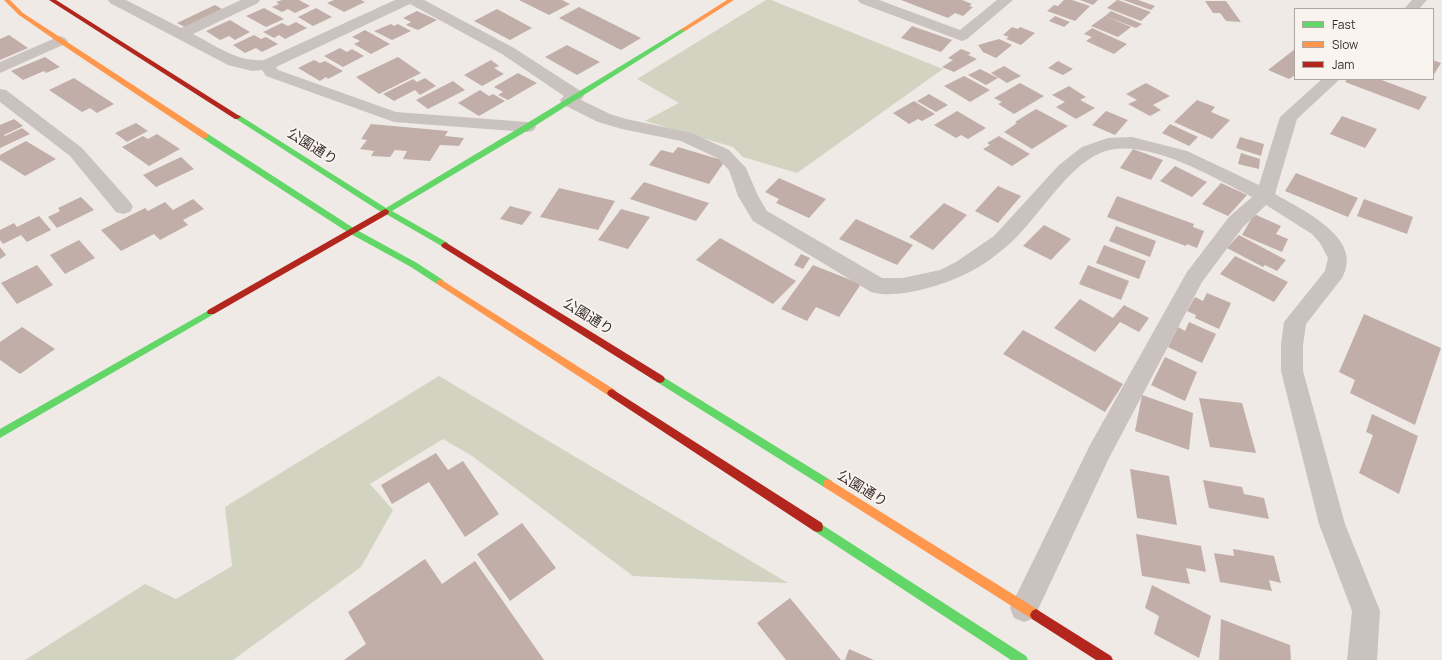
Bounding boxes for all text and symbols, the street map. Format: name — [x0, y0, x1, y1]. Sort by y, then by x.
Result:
legend — [1294, 8, 1434, 80]
text: Fast — [1332, 16, 1356, 33]
text: Slow — [1332, 36, 1358, 53]
text: Jam — [1332, 56, 1354, 73]
street label: 公園通り — [284, 125, 340, 169]
street label: 公園通り — [560, 295, 616, 339]
street label: 公園通り — [834, 467, 890, 511]

